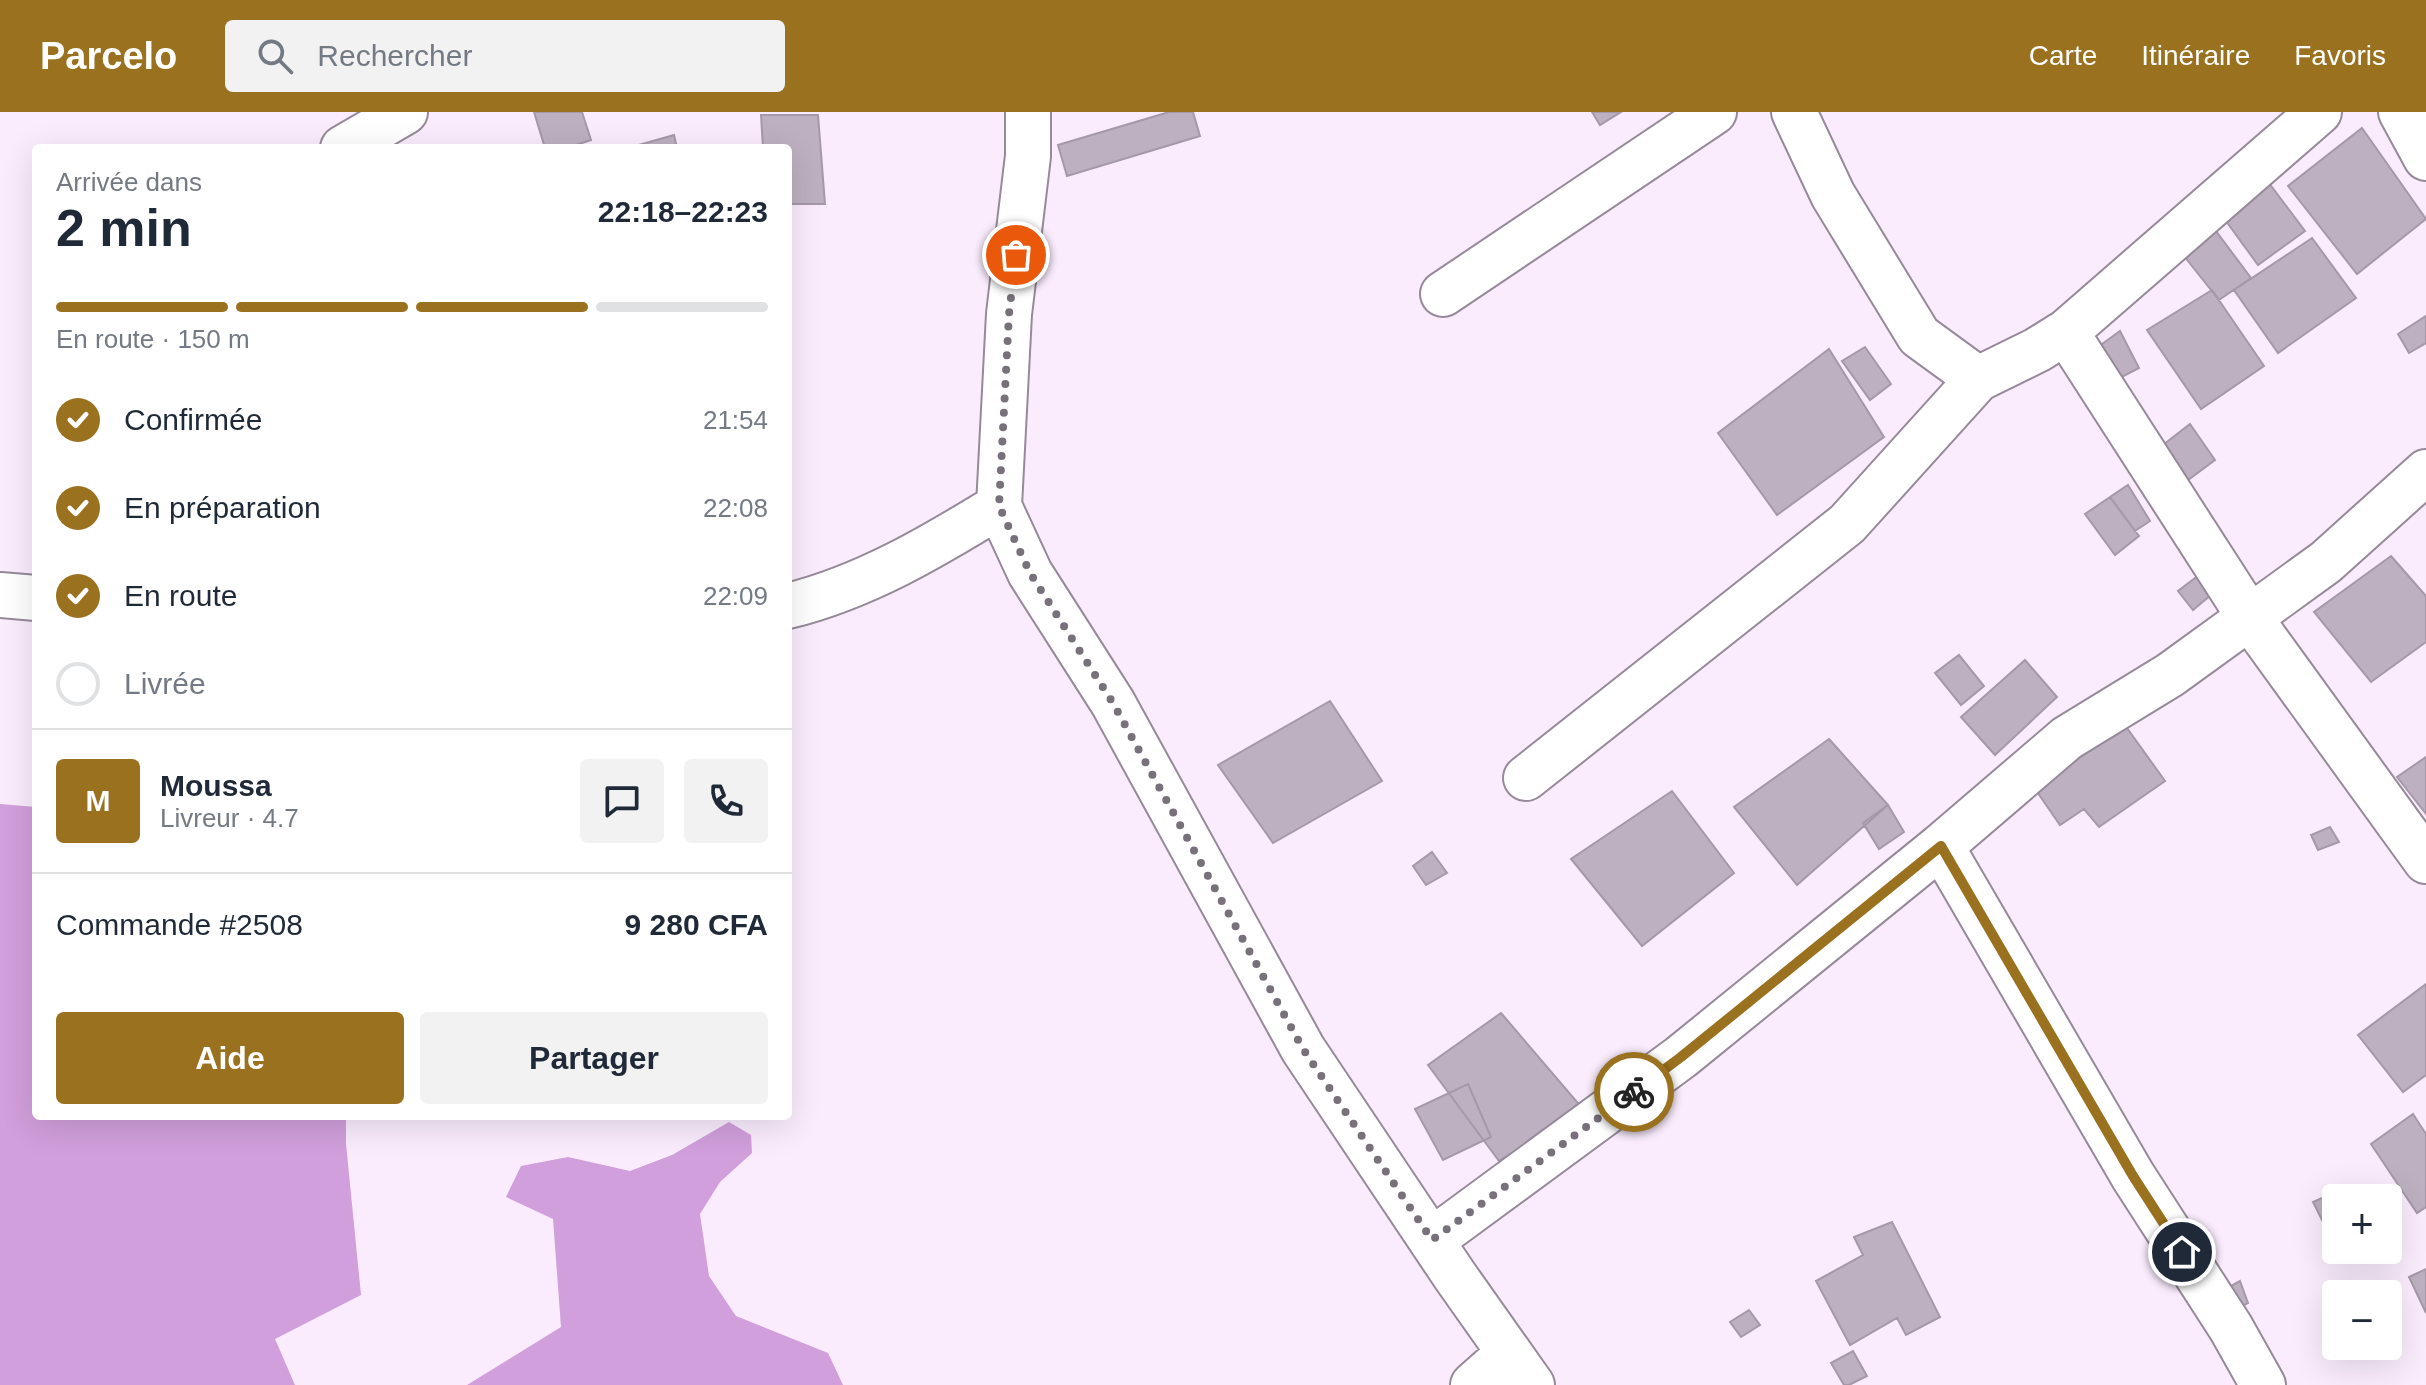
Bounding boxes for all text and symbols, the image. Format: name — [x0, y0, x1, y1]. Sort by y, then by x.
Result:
search box — [225, 20, 785, 92]
icon: search — [253, 34, 297, 78]
text: Parcelo — [40, 35, 177, 77]
text: Rechercher — [317, 39, 472, 72]
text: Carte — [2029, 40, 2097, 71]
text: Itinéraire — [2141, 40, 2250, 71]
text: Favoris — [2294, 40, 2386, 71]
text: Arrivée dans — [56, 167, 202, 197]
text: 22:18–22:23 — [598, 195, 768, 228]
text: 2 min — [56, 199, 192, 257]
pin — [982, 221, 1050, 289]
icon: bag — [994, 233, 1038, 277]
text: En route · 150 m — [56, 324, 250, 354]
icon: check — [56, 398, 100, 442]
text: Confirmée — [124, 403, 262, 436]
text: 21:54 — [703, 405, 768, 435]
icon: check — [56, 486, 100, 530]
text: En préparation — [124, 491, 321, 524]
text: 22:08 — [703, 493, 768, 523]
icon: check — [56, 574, 100, 618]
text: En route — [124, 579, 237, 612]
text: 22:09 — [703, 581, 768, 611]
text: Livrée — [124, 667, 206, 700]
button: chat — [580, 759, 664, 843]
button: phone — [684, 759, 768, 843]
text: Moussa — [160, 769, 272, 802]
text: M — [86, 784, 111, 817]
text: Livreur · 4.7 — [160, 803, 299, 833]
text: Commande #2508 — [56, 908, 303, 941]
text: 9 280 CFA — [625, 908, 768, 941]
button: Aide — [56, 1012, 404, 1104]
button: Partager — [420, 1012, 768, 1104]
courier — [1594, 1052, 1674, 1132]
icon: bike — [1612, 1070, 1656, 1114]
map controls — [2322, 1184, 2402, 1360]
button: + — [2322, 1184, 2402, 1264]
pin — [2148, 1218, 2216, 1286]
icon: home — [2160, 1230, 2204, 1274]
button: − — [2322, 1280, 2402, 1360]

